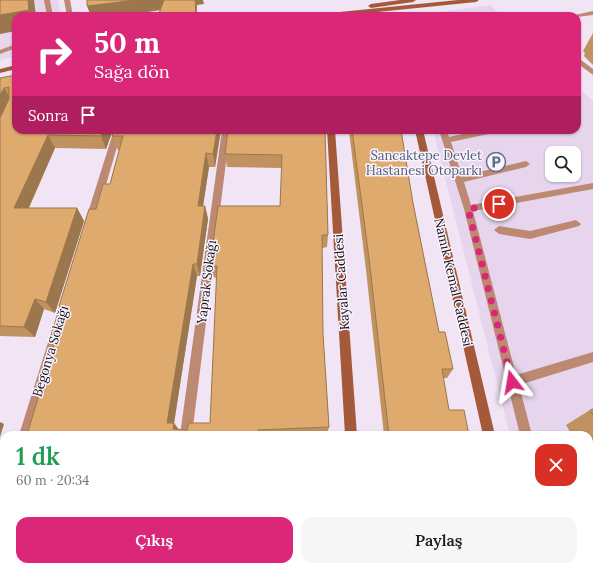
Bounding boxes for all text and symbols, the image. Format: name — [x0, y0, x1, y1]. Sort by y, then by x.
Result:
text: 50 m — [94, 25, 160, 61]
icon: right — [28, 28, 80, 80]
text: Sağa dön — [94, 60, 170, 83]
icon: arrive — [77, 104, 99, 126]
text: Sonra — [28, 106, 69, 125]
map controls — [545, 146, 581, 182]
button: search — [545, 146, 581, 182]
place label: Sancaktepe Devlet Hastanesi Otoparkı — [366, 147, 482, 179]
parking icon: Sancaktepe Devlet Hastanesi Otoparkı — [485, 151, 507, 173]
pin — [482, 187, 516, 221]
icon: arrive — [488, 193, 510, 215]
street label: Namık Kemal Caddesi — [430, 216, 477, 348]
street label: Kayalar Caddesi — [330, 233, 353, 331]
street label: Yaprak Sokağı — [193, 239, 220, 326]
street label: Begonya Sokağı — [29, 303, 73, 399]
position arrow — [491, 361, 533, 403]
text: 1 dk — [16, 441, 60, 472]
button: close — [535, 444, 577, 486]
text: 60 m · 20:34 — [16, 472, 89, 489]
button: Çıkış — [16, 517, 293, 563]
button: Paylaş — [301, 517, 577, 563]

